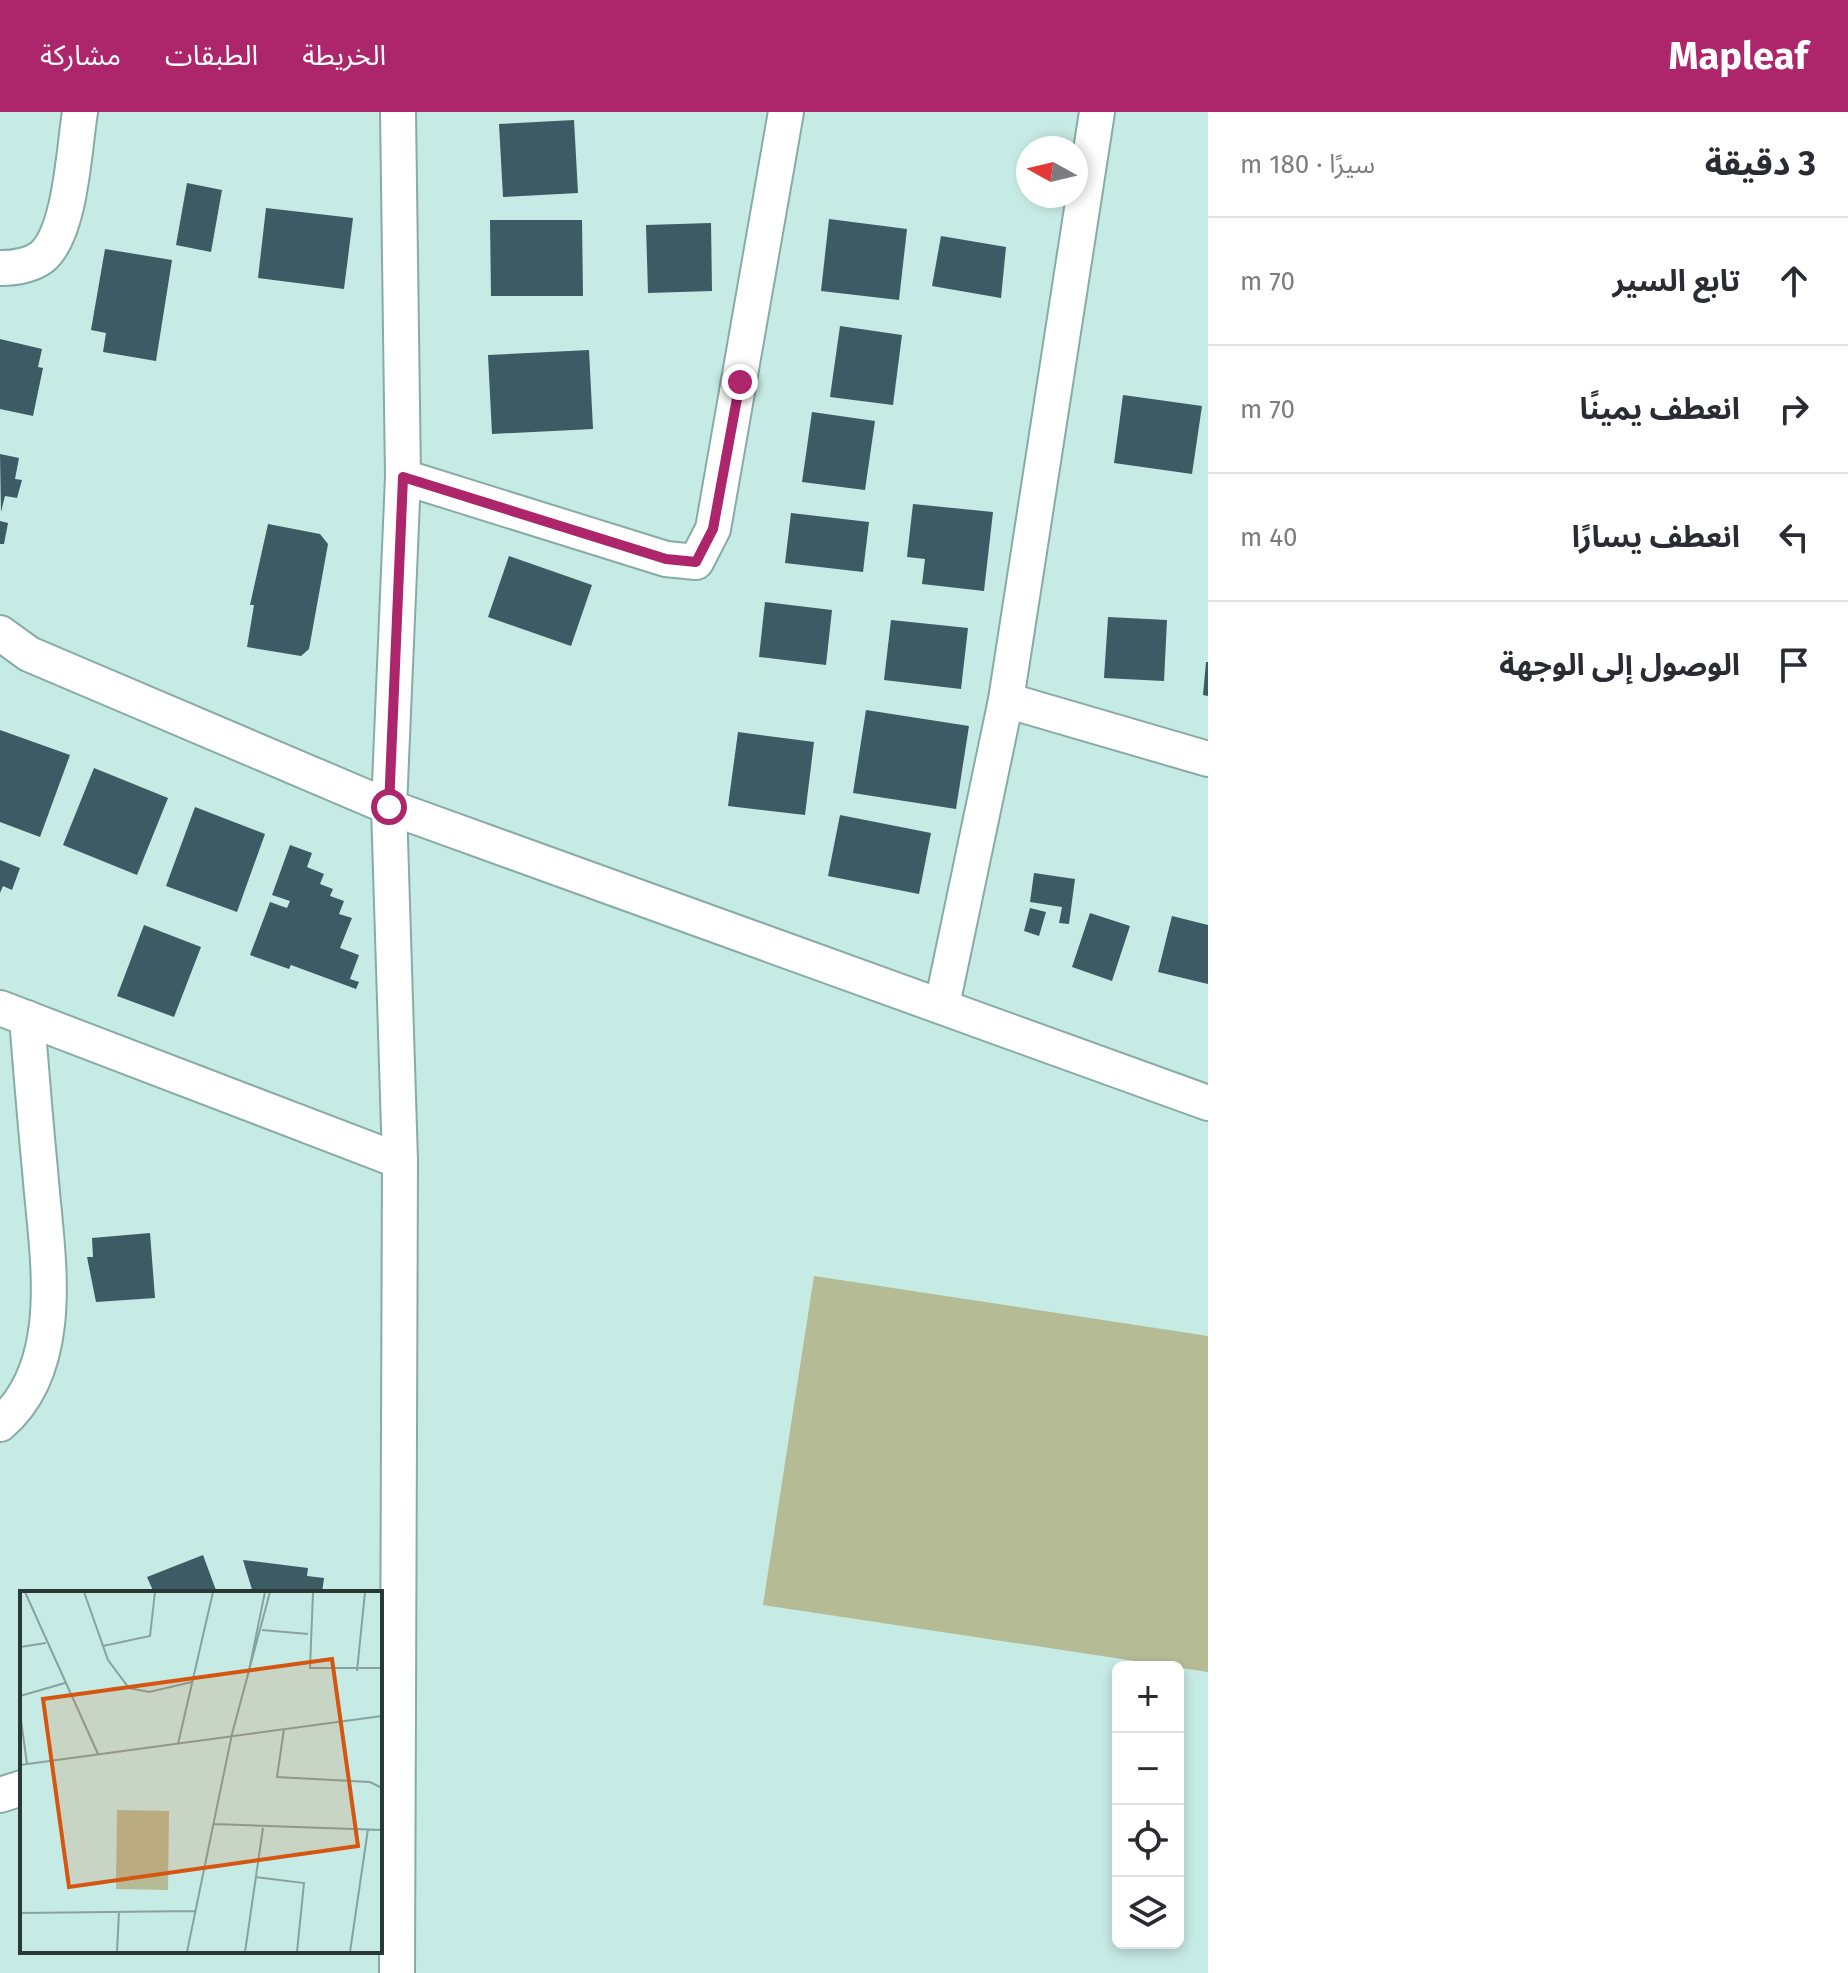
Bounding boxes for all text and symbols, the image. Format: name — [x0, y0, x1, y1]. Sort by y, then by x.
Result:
text: Mapleaf — [1669, 33, 1808, 79]
text: مشاركة — [40, 39, 121, 72]
text: الطبقات — [165, 39, 258, 72]
text: الخريطة — [302, 39, 386, 72]
north arrow — [1016, 136, 1088, 208]
text: 3 دقيقة — [1705, 143, 1816, 184]
text: سيرًا · 180 m — [1240, 149, 1375, 180]
icon: ahead — [1772, 259, 1816, 303]
text: تابع السير — [1613, 263, 1740, 299]
text: 70 m — [1240, 266, 1295, 297]
route end — [722, 364, 758, 400]
icon: right — [1772, 387, 1816, 431]
text: انعطف يمينًا — [1580, 391, 1740, 427]
text: 70 m — [1240, 394, 1295, 425]
icon: left — [1772, 515, 1816, 559]
text: انعطف يسارًا — [1572, 519, 1740, 555]
text: 40 m — [1240, 522, 1298, 553]
icon: arrive — [1772, 643, 1816, 687]
text: الوصول إلى الوجهة — [1499, 647, 1740, 683]
route start — [371, 789, 407, 825]
inset map — [20, 1591, 382, 1953]
map controls — [1112, 1661, 1184, 1949]
button: + — [1112, 1661, 1184, 1733]
button: − — [1112, 1733, 1184, 1805]
button: locate — [1112, 1805, 1184, 1877]
button: layers — [1112, 1877, 1184, 1949]

